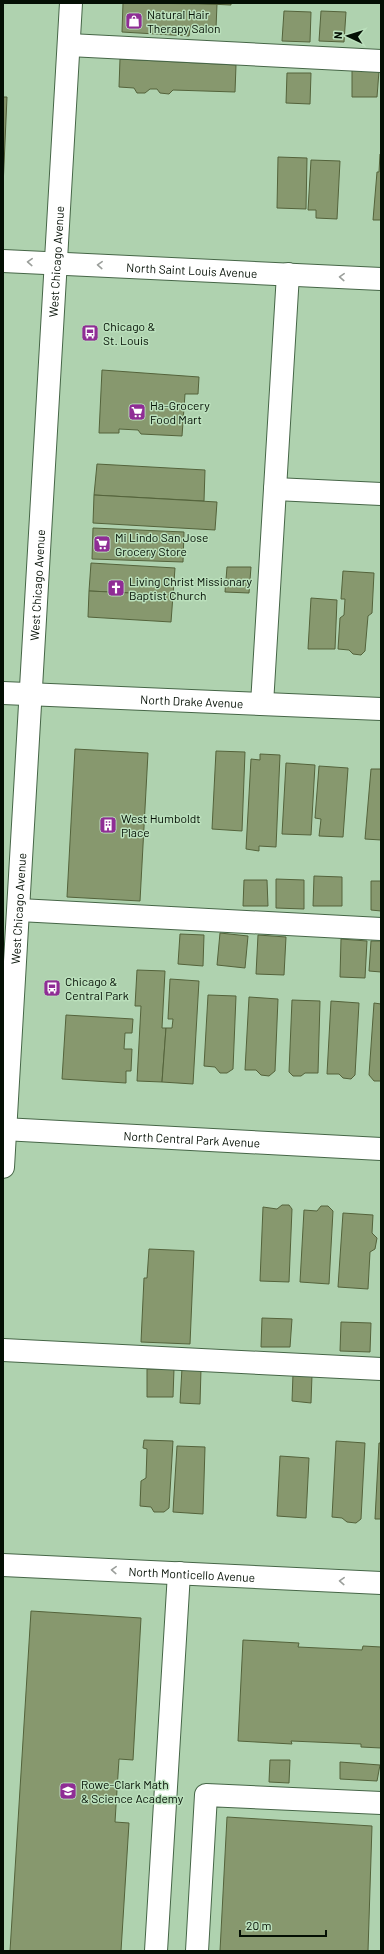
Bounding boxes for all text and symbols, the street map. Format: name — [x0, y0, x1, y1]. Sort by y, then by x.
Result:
place label: Natural Hair Therapy Salon — [147, 7, 220, 35]
shop icon: Natural Hair Therapy Salon — [124, 11, 144, 31]
north arrow — [328, 16, 368, 56]
text: N — [331, 31, 344, 39]
street label: West Chicago Avenue — [46, 205, 66, 318]
one-way arrow — [27, 258, 33, 266]
street label: North Saint Louis Avenue — [126, 260, 258, 280]
one-way arrow — [97, 261, 103, 270]
one-way arrow — [339, 272, 345, 281]
place label: Chicago & St. Louis — [103, 319, 156, 347]
bus stop icon: Chicago & St. Louis — [80, 323, 100, 343]
place label: Ha-Grocery Food Mart — [150, 398, 210, 426]
supermarket icon: Ha-Grocery Food Mart — [127, 402, 147, 422]
street label: West Chicago Avenue — [27, 529, 47, 641]
place label: Mi Lindo San Jose Grocery Store — [115, 530, 208, 558]
supermarket icon: Mi Lindo San Jose Grocery Store — [92, 534, 112, 554]
place label: Living Christ Missionary Baptist Church — [129, 574, 253, 602]
church icon: Living Christ Missionary Baptist Church — [106, 578, 126, 598]
street label: North Drake Avenue — [140, 692, 244, 710]
place label: West Humboldt Place — [121, 811, 201, 839]
building icon: West Humboldt Place — [98, 815, 118, 835]
street label: West Chicago Avenue — [8, 852, 28, 965]
place label: Chicago & Central Park — [65, 974, 129, 1002]
bus stop icon: Chicago & Central Park — [42, 978, 62, 998]
street label: North Central Park Avenue — [123, 1128, 260, 1150]
street label: North Monticello Avenue — [128, 1564, 255, 1584]
one-way arrow — [111, 1566, 117, 1575]
one-way arrow — [339, 1577, 345, 1586]
place label: Rowe-Clark Math & Science Academy — [81, 1777, 184, 1805]
school or university icon: Rowe-Clark Math & Science Academy — [58, 1781, 78, 1801]
scale bar — [240, 1912, 326, 1938]
text: 20 m — [246, 1918, 272, 1932]

